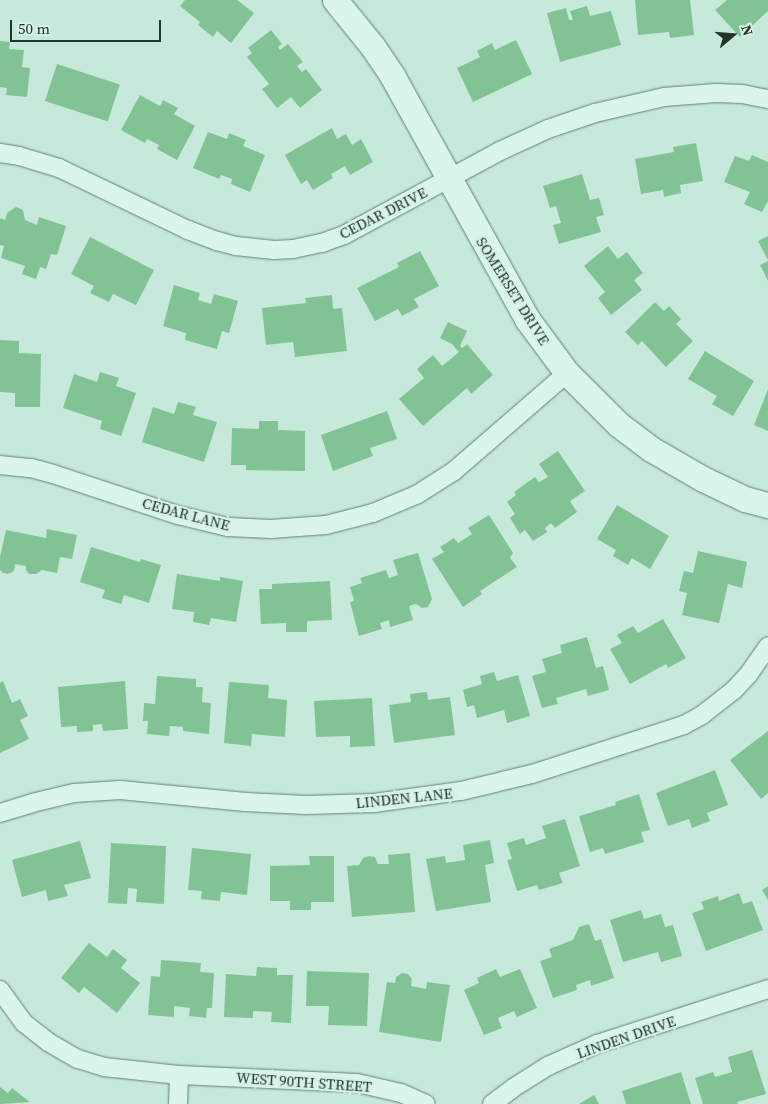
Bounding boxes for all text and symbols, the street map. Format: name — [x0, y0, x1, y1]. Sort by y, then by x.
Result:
scale bar — [12, 10, 164, 42]
north arrow — [708, 10, 758, 60]
text: 50 m — [18, 18, 50, 39]
text: N — [736, 22, 758, 38]
street label: CEDAR DRIVE — [336, 183, 430, 243]
street label: SOMERSET DRIVE — [472, 234, 554, 348]
street label: CEDAR LANE — [140, 494, 232, 534]
street label: LINDEN LANE — [355, 784, 453, 812]
street label: LINDEN DRIVE — [574, 1012, 678, 1062]
street label: WEST 90TH STREET — [235, 1068, 373, 1096]

